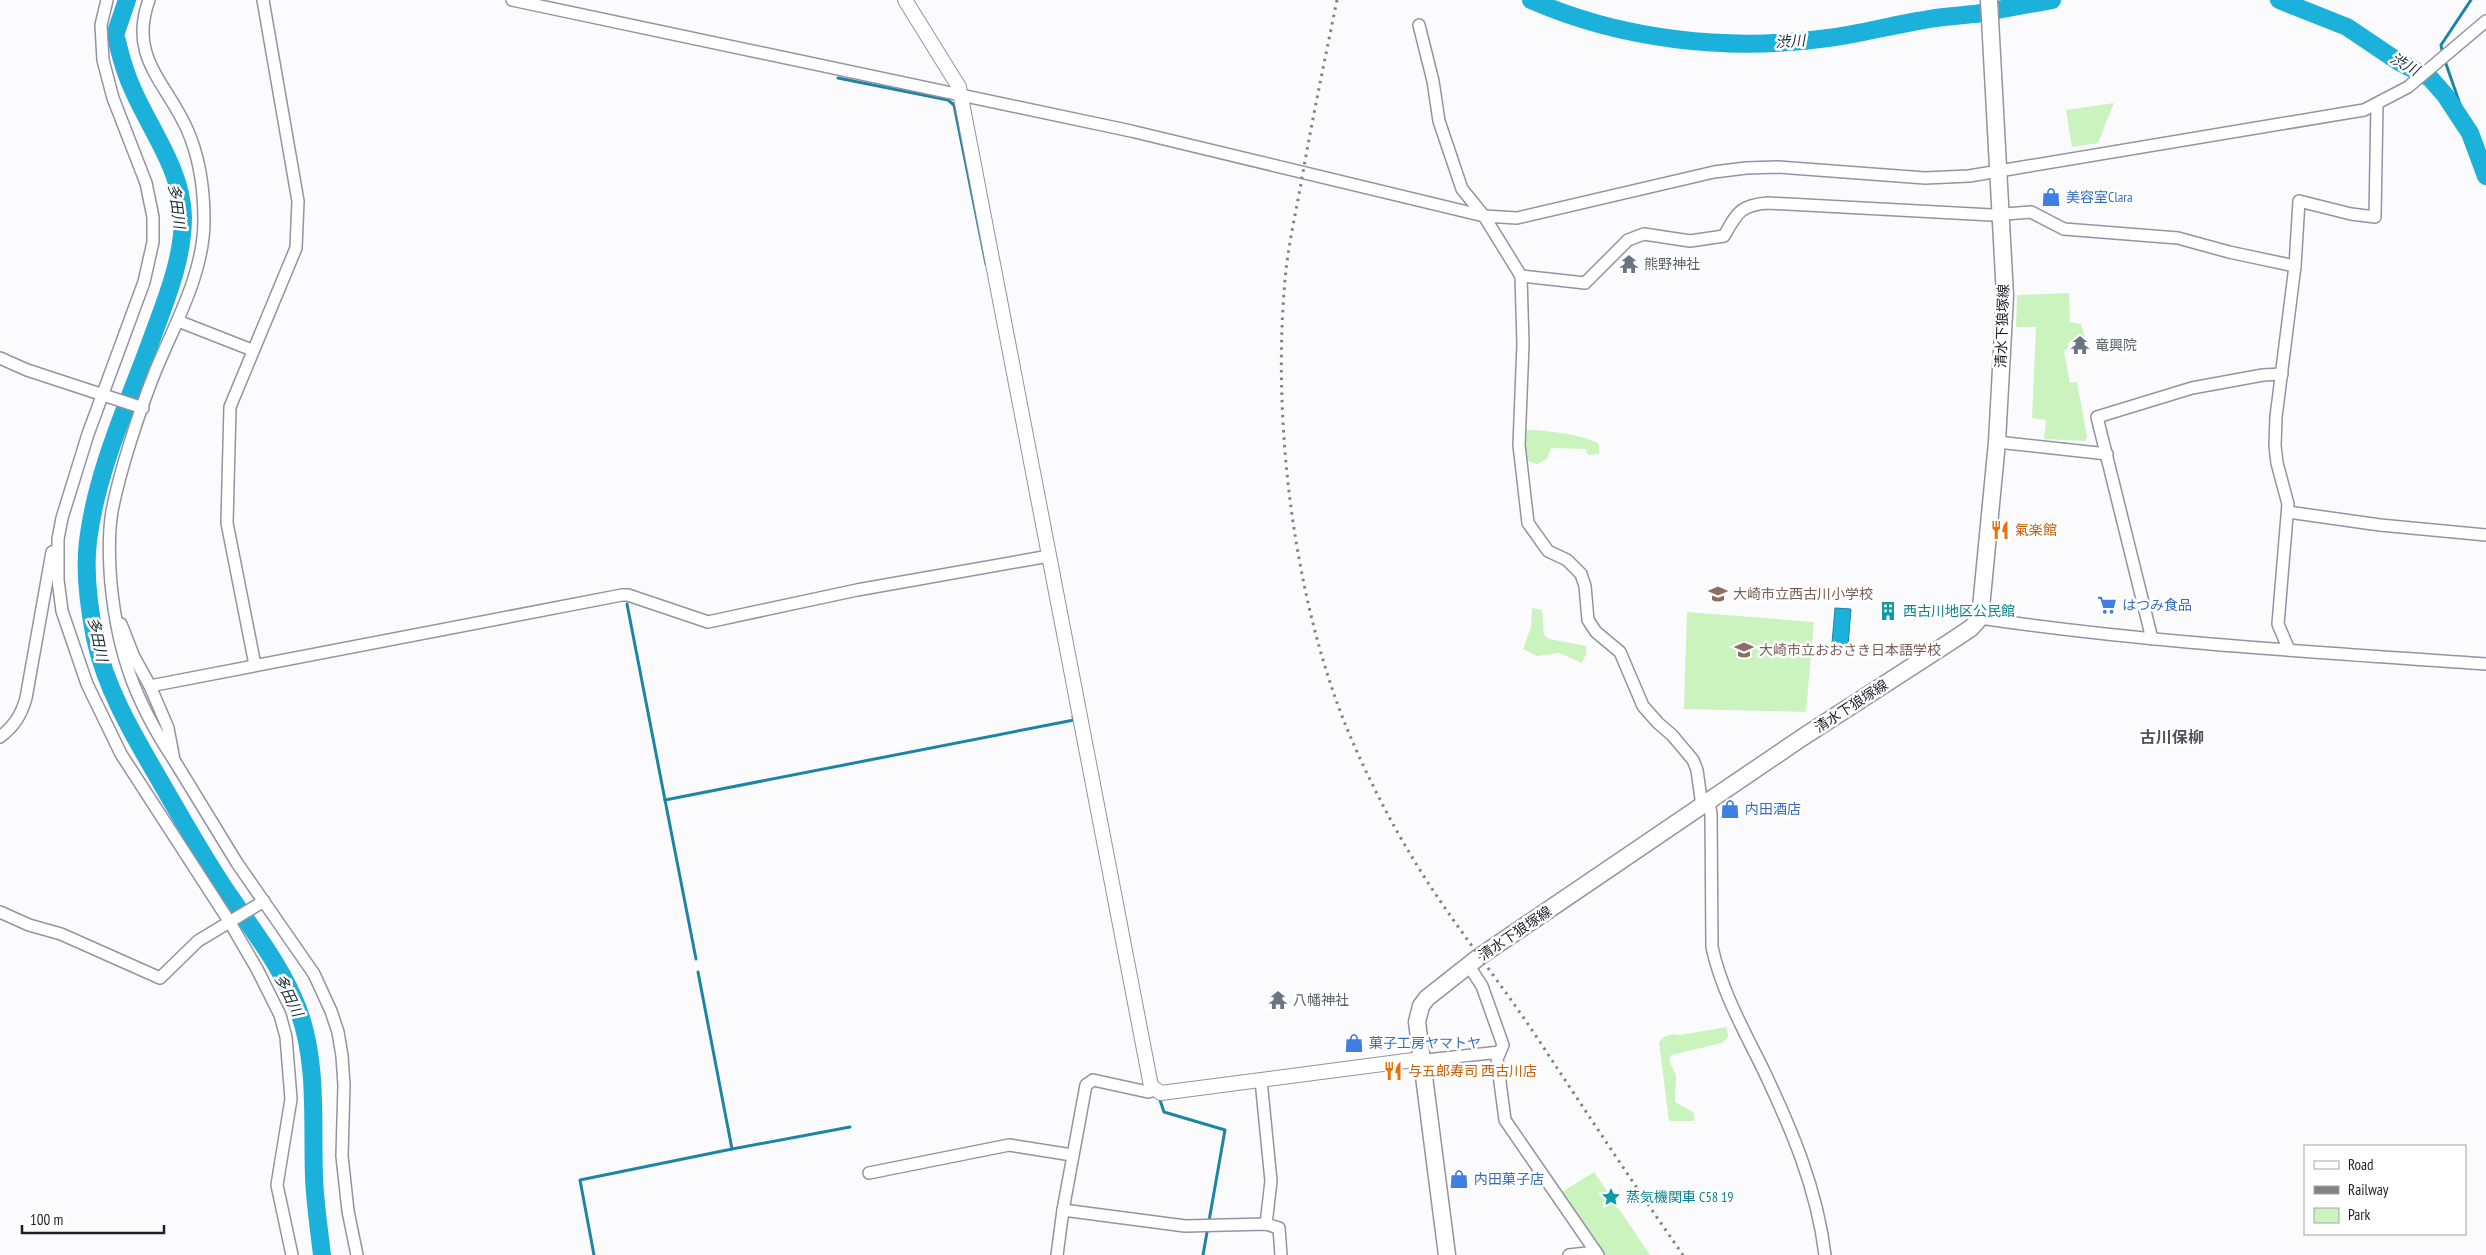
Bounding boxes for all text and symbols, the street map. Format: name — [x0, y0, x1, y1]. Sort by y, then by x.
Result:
water label: 渋川 — [1774, 30, 1808, 52]
water label: 渋川 — [2387, 48, 2424, 81]
water label: 多田川 — [164, 182, 190, 232]
shop icon: 美容室Clara — [2040, 186, 2062, 208]
place label: 美容室Clara — [2066, 188, 2133, 206]
temple icon: 熊野神社 — [1618, 253, 1640, 275]
place label: 熊野神社 — [1644, 255, 1700, 273]
street label: 清水下狼塚線 — [1992, 284, 2012, 368]
temple icon: 竜興院 — [2069, 334, 2091, 356]
place label: 竜興院 — [2095, 336, 2137, 354]
restaurant icon: 氣楽館 — [1989, 519, 2011, 541]
place label: 氣楽館 — [2015, 521, 2057, 539]
school or university icon: 大崎市立西古川小学校 — [1707, 583, 1729, 605]
place label: 大崎市立西古川小学校 — [1733, 585, 1873, 603]
supermarket icon: はつみ食品 — [2096, 594, 2118, 616]
place label: はつみ食品 — [2122, 596, 2192, 614]
building icon: 西古川地区公民館 — [1877, 600, 1899, 622]
place label: 西古川地区公民館 — [1903, 602, 2015, 620]
water label: 多田川 — [84, 615, 112, 665]
school or university icon: 大崎市立おおさき日本語学校 — [1733, 639, 1755, 661]
place label: 大崎市立おおさき日本語学校 — [1759, 641, 1941, 659]
street label: 清水下狼塚線 — [1811, 676, 1891, 736]
district label: 古川保柳 — [2140, 727, 2204, 747]
shop icon: 内田酒店 — [1719, 798, 1741, 820]
place label: 内田酒店 — [1745, 800, 1801, 818]
street label: 清水下狼塚線 — [1475, 902, 1555, 964]
water label: 多田川 — [271, 971, 308, 1021]
temple icon: 八幡神社 — [1267, 989, 1289, 1011]
place label: 八幡神社 — [1293, 991, 1349, 1009]
shop icon: 菓子工房ヤマトヤ — [1343, 1032, 1365, 1054]
place label: 菓子工房ヤマトヤ — [1369, 1034, 1481, 1052]
restaurant icon: 与五郎寿司 西古川店 — [1382, 1060, 1404, 1082]
place label: 与五郎寿司 西古川店 — [1408, 1062, 1537, 1080]
legend — [2304, 1145, 2466, 1235]
text: Road — [2348, 1155, 2374, 1174]
shop icon: 内田菓子店 — [1448, 1168, 1470, 1190]
place label: 内田菓子店 — [1474, 1170, 1544, 1188]
text: Railway — [2348, 1180, 2389, 1199]
place icon: 蒸気機関車 C58 19 — [1600, 1186, 1622, 1208]
place label: 蒸気機関車 C58 19 — [1626, 1188, 1734, 1206]
scale bar — [22, 1202, 165, 1234]
text: Park — [2348, 1205, 2370, 1224]
text: 100 m — [30, 1210, 63, 1229]

